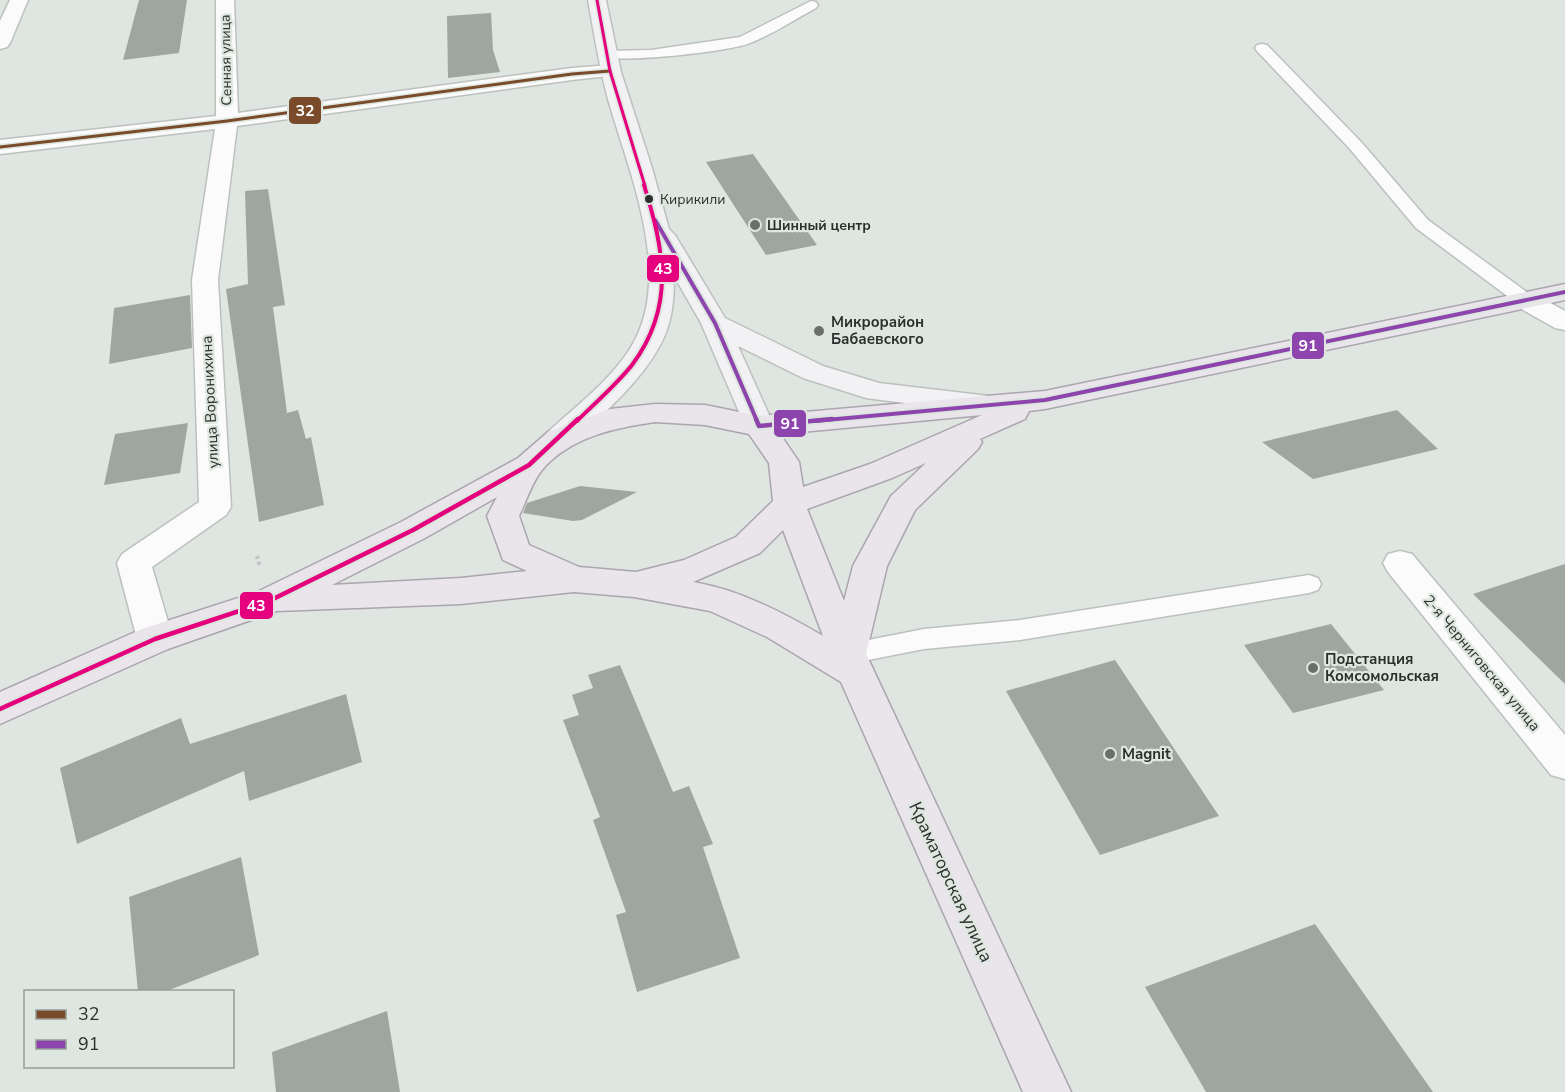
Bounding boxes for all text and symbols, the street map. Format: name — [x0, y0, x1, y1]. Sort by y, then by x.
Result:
street label: Сенная улица — [216, 14, 236, 106]
line badge: 32 — [288, 96, 322, 125]
text: 32 — [295, 100, 315, 122]
place label: Кирикили — [660, 190, 725, 209]
marker: Кирикили — [643, 193, 655, 205]
place label: Шинный центр — [767, 216, 871, 235]
marker: Шинный центр — [748, 218, 762, 232]
line badge: 43 — [646, 254, 680, 283]
text: 43 — [653, 258, 673, 280]
place label: Микрорайон Бабаевского — [831, 312, 924, 349]
marker: Микрорайон Бабаевского — [812, 324, 826, 338]
line badge: 91 — [1291, 331, 1325, 360]
street label: улица Воронихина — [197, 335, 223, 469]
text: 91 — [1298, 335, 1318, 357]
line badge: 91 — [773, 409, 807, 438]
text: 91 — [780, 413, 800, 435]
line badge: 43 — [239, 591, 274, 620]
street label: 2-я Черниговская улица — [1419, 591, 1545, 735]
text: 43 — [246, 595, 266, 617]
place label: Подстанция Комсомольская — [1325, 649, 1439, 686]
marker: Подстанция Комсомольская — [1306, 661, 1320, 675]
place label: Magnit — [1122, 744, 1171, 764]
marker: Magnit — [1103, 747, 1117, 761]
street label: Краматорская улица — [903, 798, 999, 966]
legend — [24, 990, 234, 1068]
text: 32 — [78, 1002, 100, 1026]
text: 91 — [78, 1032, 100, 1056]

